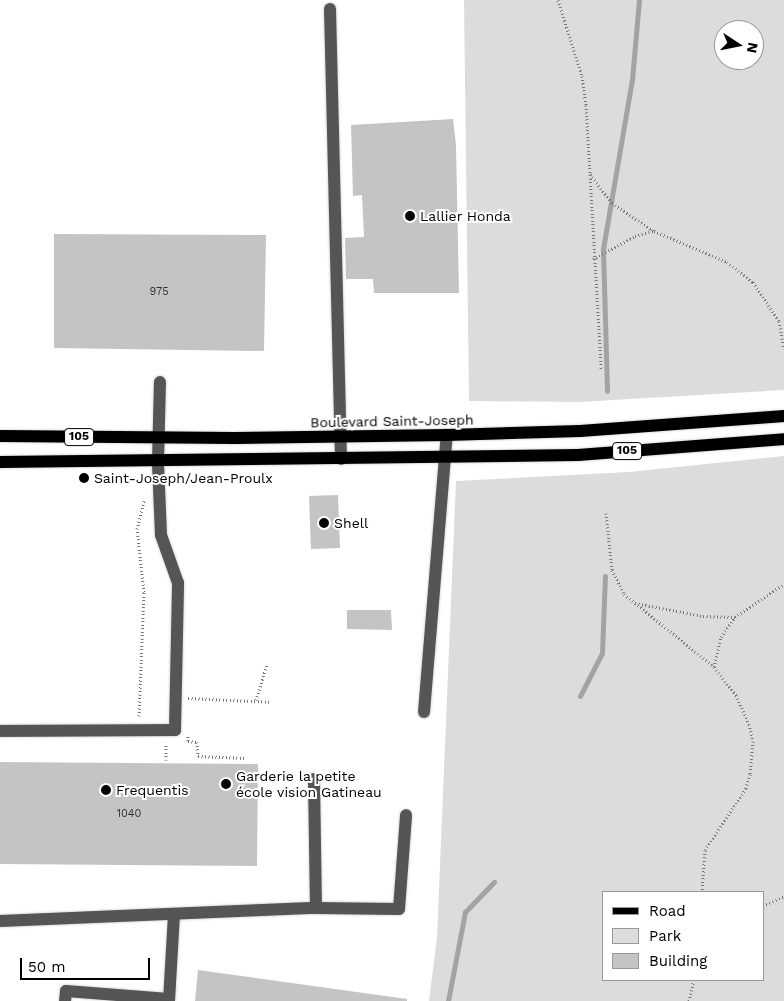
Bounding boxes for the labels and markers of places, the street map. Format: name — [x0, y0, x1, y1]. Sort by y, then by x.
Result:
place label: Lallier Honda — [420, 208, 511, 224]
marker: Lallier Honda — [404, 210, 416, 222]
place label: Saint-Joseph/Jean-Proulx — [94, 470, 273, 486]
marker: Saint-Joseph/Jean-Proulx — [78, 472, 90, 484]
place label: Shell — [334, 515, 368, 531]
marker: Shell — [318, 517, 330, 529]
place label: Garderie la petite école vision Gatineau — [236, 768, 382, 800]
marker: Garderie la petite école vision Gatineau — [220, 778, 232, 790]
place label: Frequentis — [116, 782, 189, 798]
marker: Frequentis — [100, 784, 112, 796]

